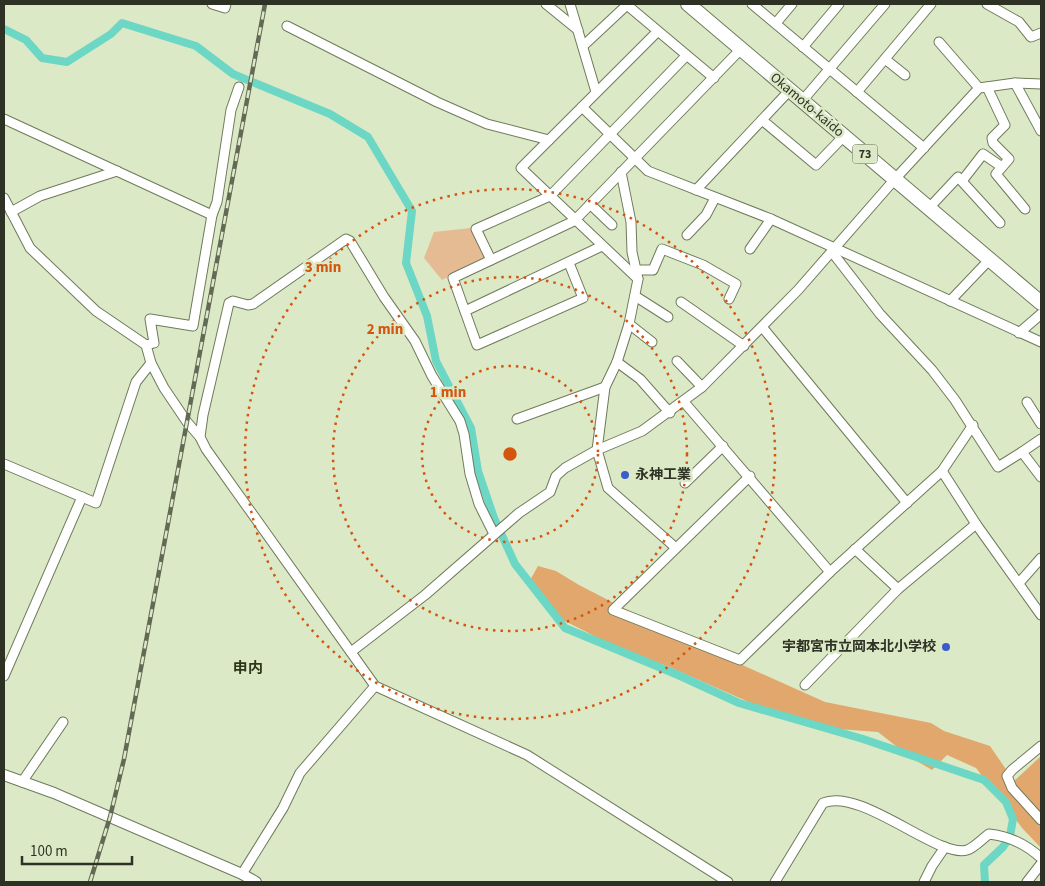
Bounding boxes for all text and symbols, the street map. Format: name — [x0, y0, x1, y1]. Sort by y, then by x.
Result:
street label: Okamoto-kaido — [766, 68, 848, 142]
road number: 73 — [852, 144, 878, 164]
text: 3 min — [305, 257, 341, 278]
text: 2 min — [367, 319, 403, 340]
text: 1 min — [430, 382, 466, 403]
centre of rings — [501, 445, 519, 463]
place label: 永神工業 — [635, 465, 691, 485]
marker: 永神工業 — [619, 469, 631, 481]
place label: 宇都宮市立岡本北小学校 — [782, 637, 936, 657]
marker: 宇都宮市立岡本北小学校 — [940, 641, 952, 653]
district label: 申内 — [233, 658, 263, 679]
scale bar — [22, 834, 132, 866]
text: 100 m — [30, 841, 68, 862]

